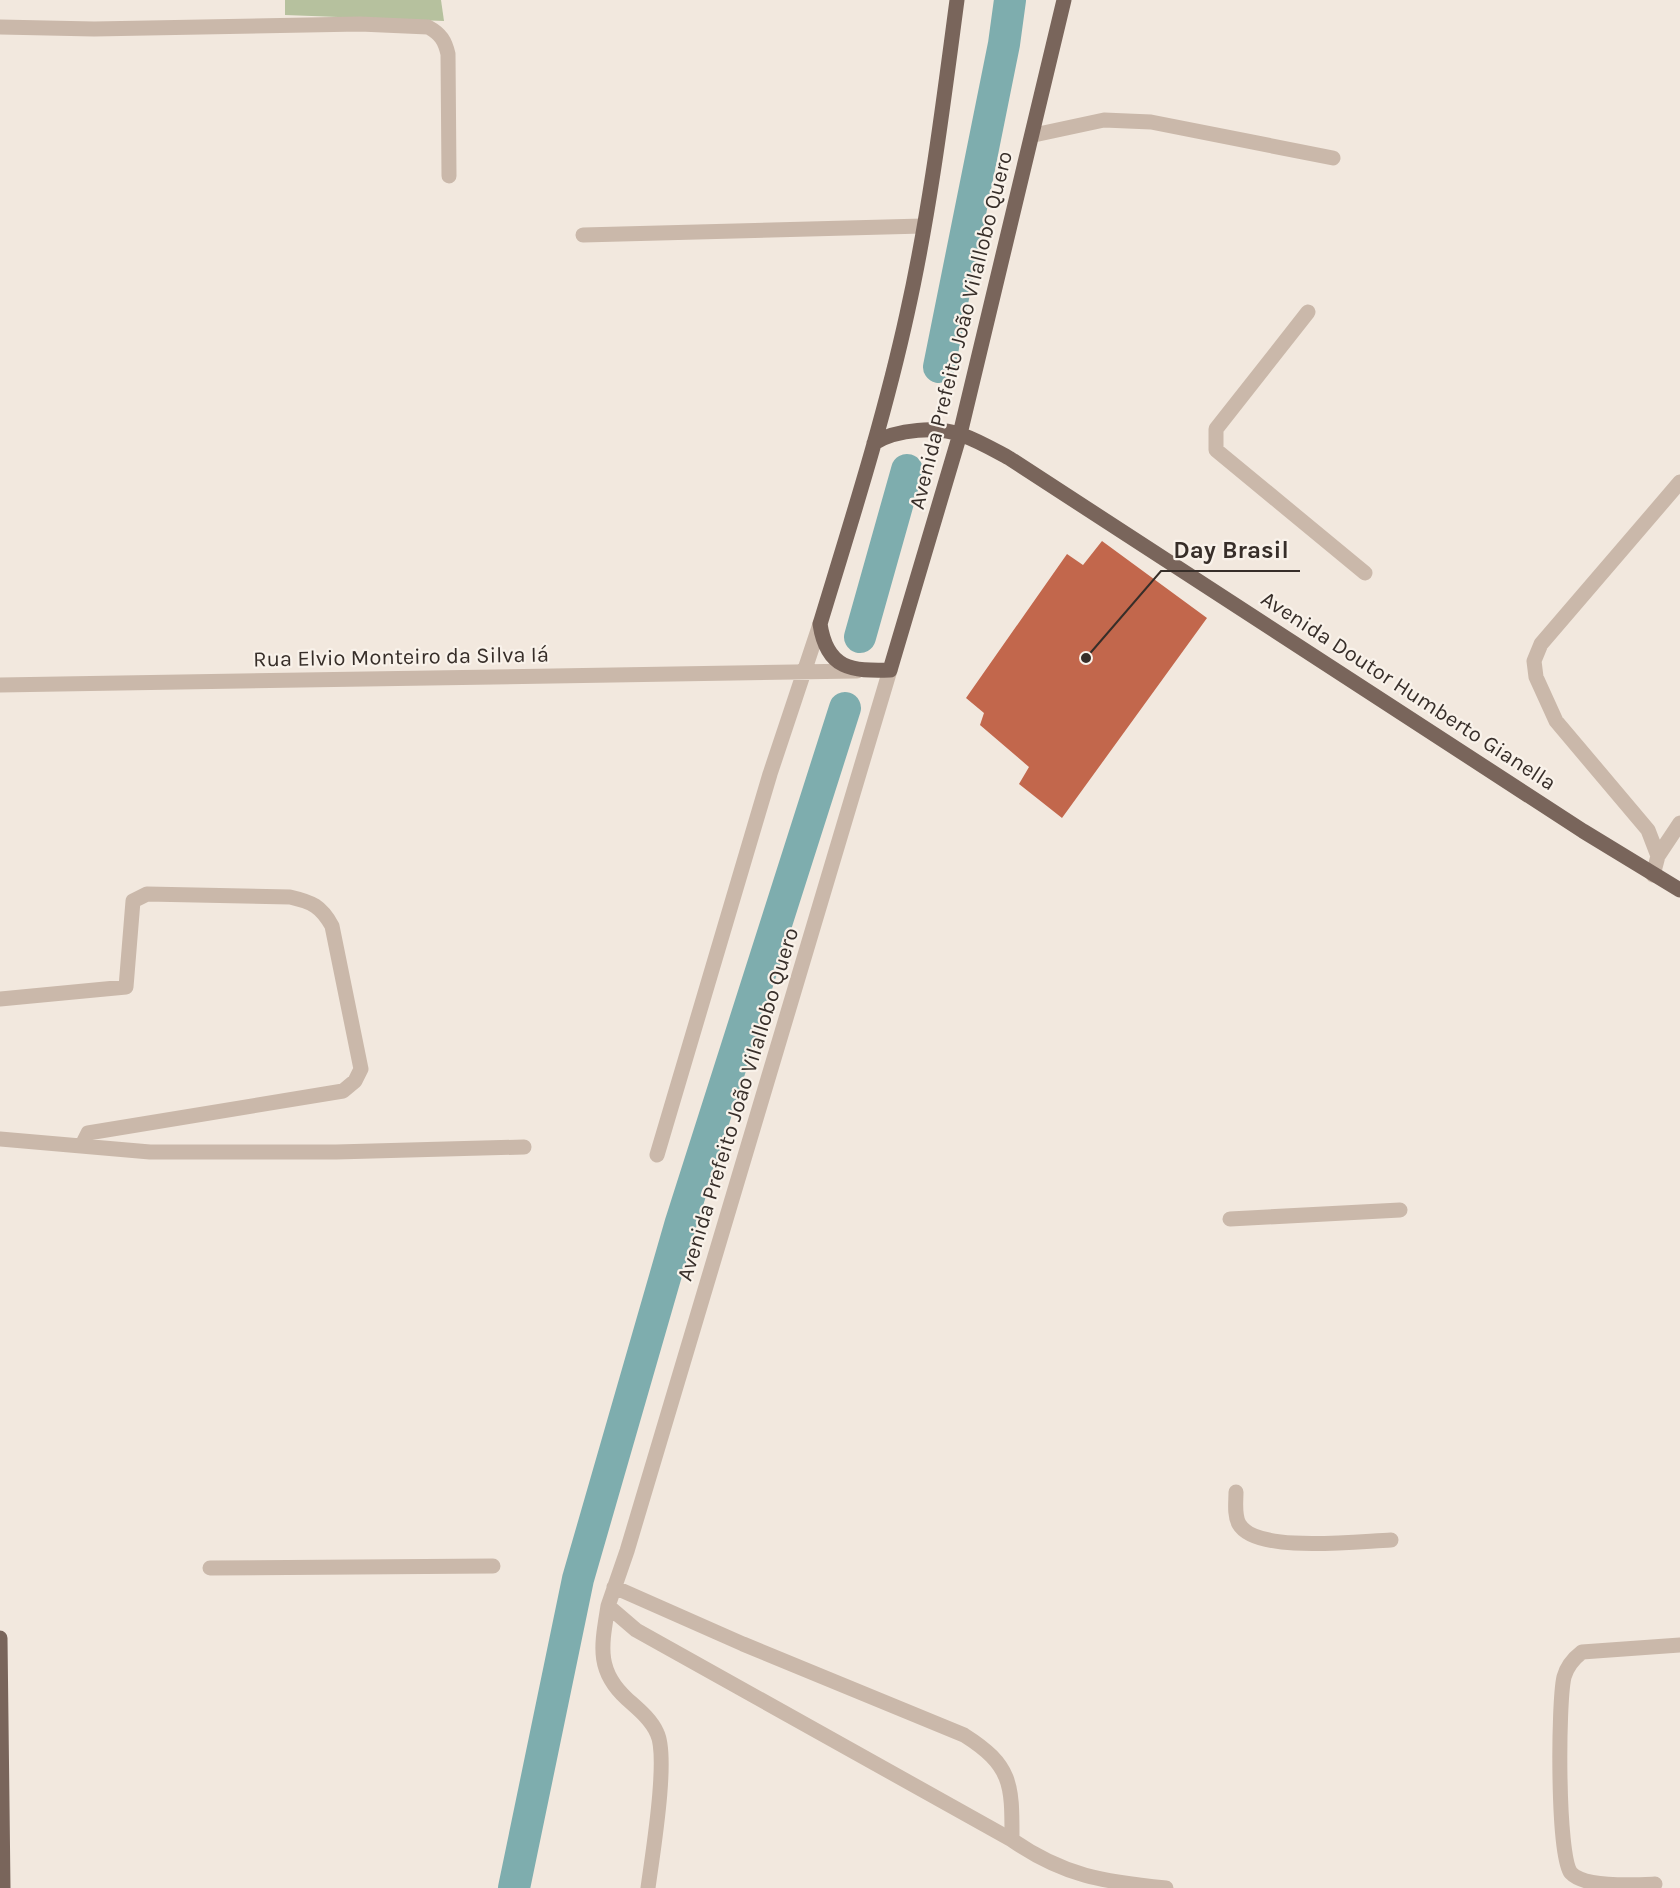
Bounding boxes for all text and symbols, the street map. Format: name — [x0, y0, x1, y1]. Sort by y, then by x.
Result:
street label: Avenida Prefeito João Vilallobo Quero — [904, 149, 1018, 512]
callout: Day Brasil — [1161, 529, 1300, 571]
text: Day Brasil — [1173, 536, 1289, 564]
street label: Avenida Doutor Humberto Gianella — [1256, 586, 1561, 796]
street label: Rua Elvio Monteiro da Silva Iá — [253, 641, 549, 673]
street label: Avenida Prefeito João Vilallobo Quero — [672, 925, 804, 1284]

